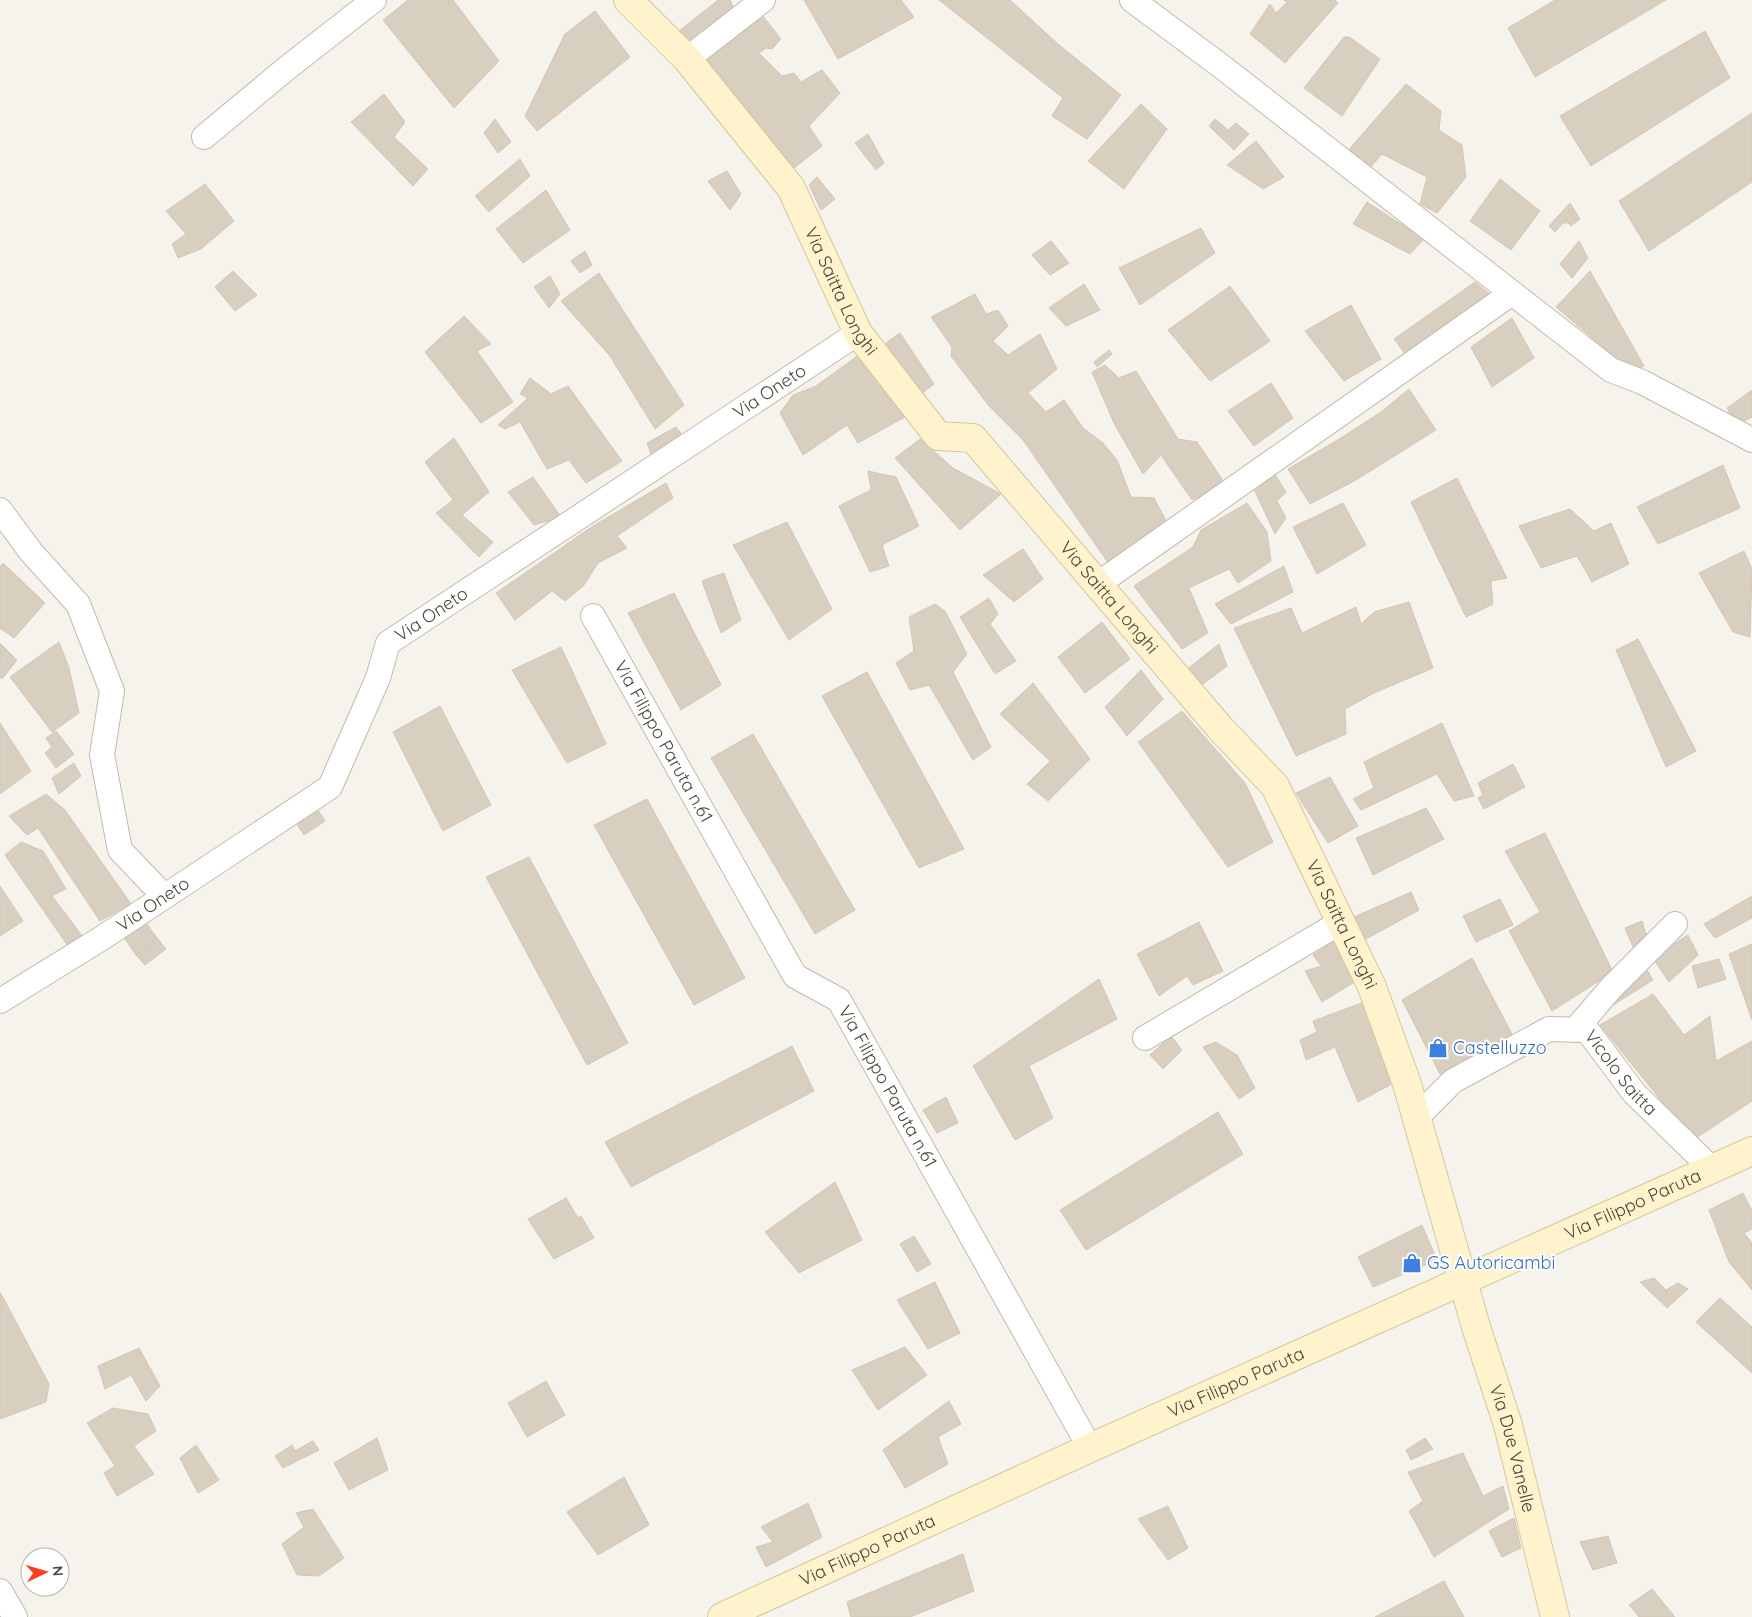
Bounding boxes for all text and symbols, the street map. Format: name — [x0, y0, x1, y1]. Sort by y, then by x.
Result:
street label: Via Saitta Longhi — [800, 223, 883, 360]
street label: Via Oneto — [728, 358, 810, 423]
street label: Via Saitta Longhi — [1055, 536, 1164, 658]
street label: Via Oneto — [390, 581, 472, 646]
street label: Via Filippo Paruta n.61 — [609, 656, 718, 826]
street label: Via Saitta Longhi — [1301, 856, 1383, 993]
street label: Via Oneto — [112, 871, 194, 936]
street label: Via Filippo Paruta n.61 — [833, 1001, 942, 1171]
street label: Vicolo Saitta — [1580, 1025, 1662, 1120]
place label: Castelluzzo — [1453, 1036, 1547, 1059]
shop icon: Castelluzzo — [1427, 1037, 1449, 1059]
street label: Via Filippo Paruta — [1561, 1163, 1705, 1245]
place label: GS Autoricambi — [1427, 1251, 1555, 1274]
shop icon: GS Autoricambi — [1401, 1252, 1423, 1274]
street label: Via Filippo Paruta — [1164, 1341, 1308, 1423]
street label: Via Due Vanelle — [1485, 1381, 1541, 1515]
street label: Via Filippo Paruta — [796, 1509, 939, 1591]
north arrow — [20, 1547, 70, 1597]
text: N — [49, 1565, 67, 1577]

